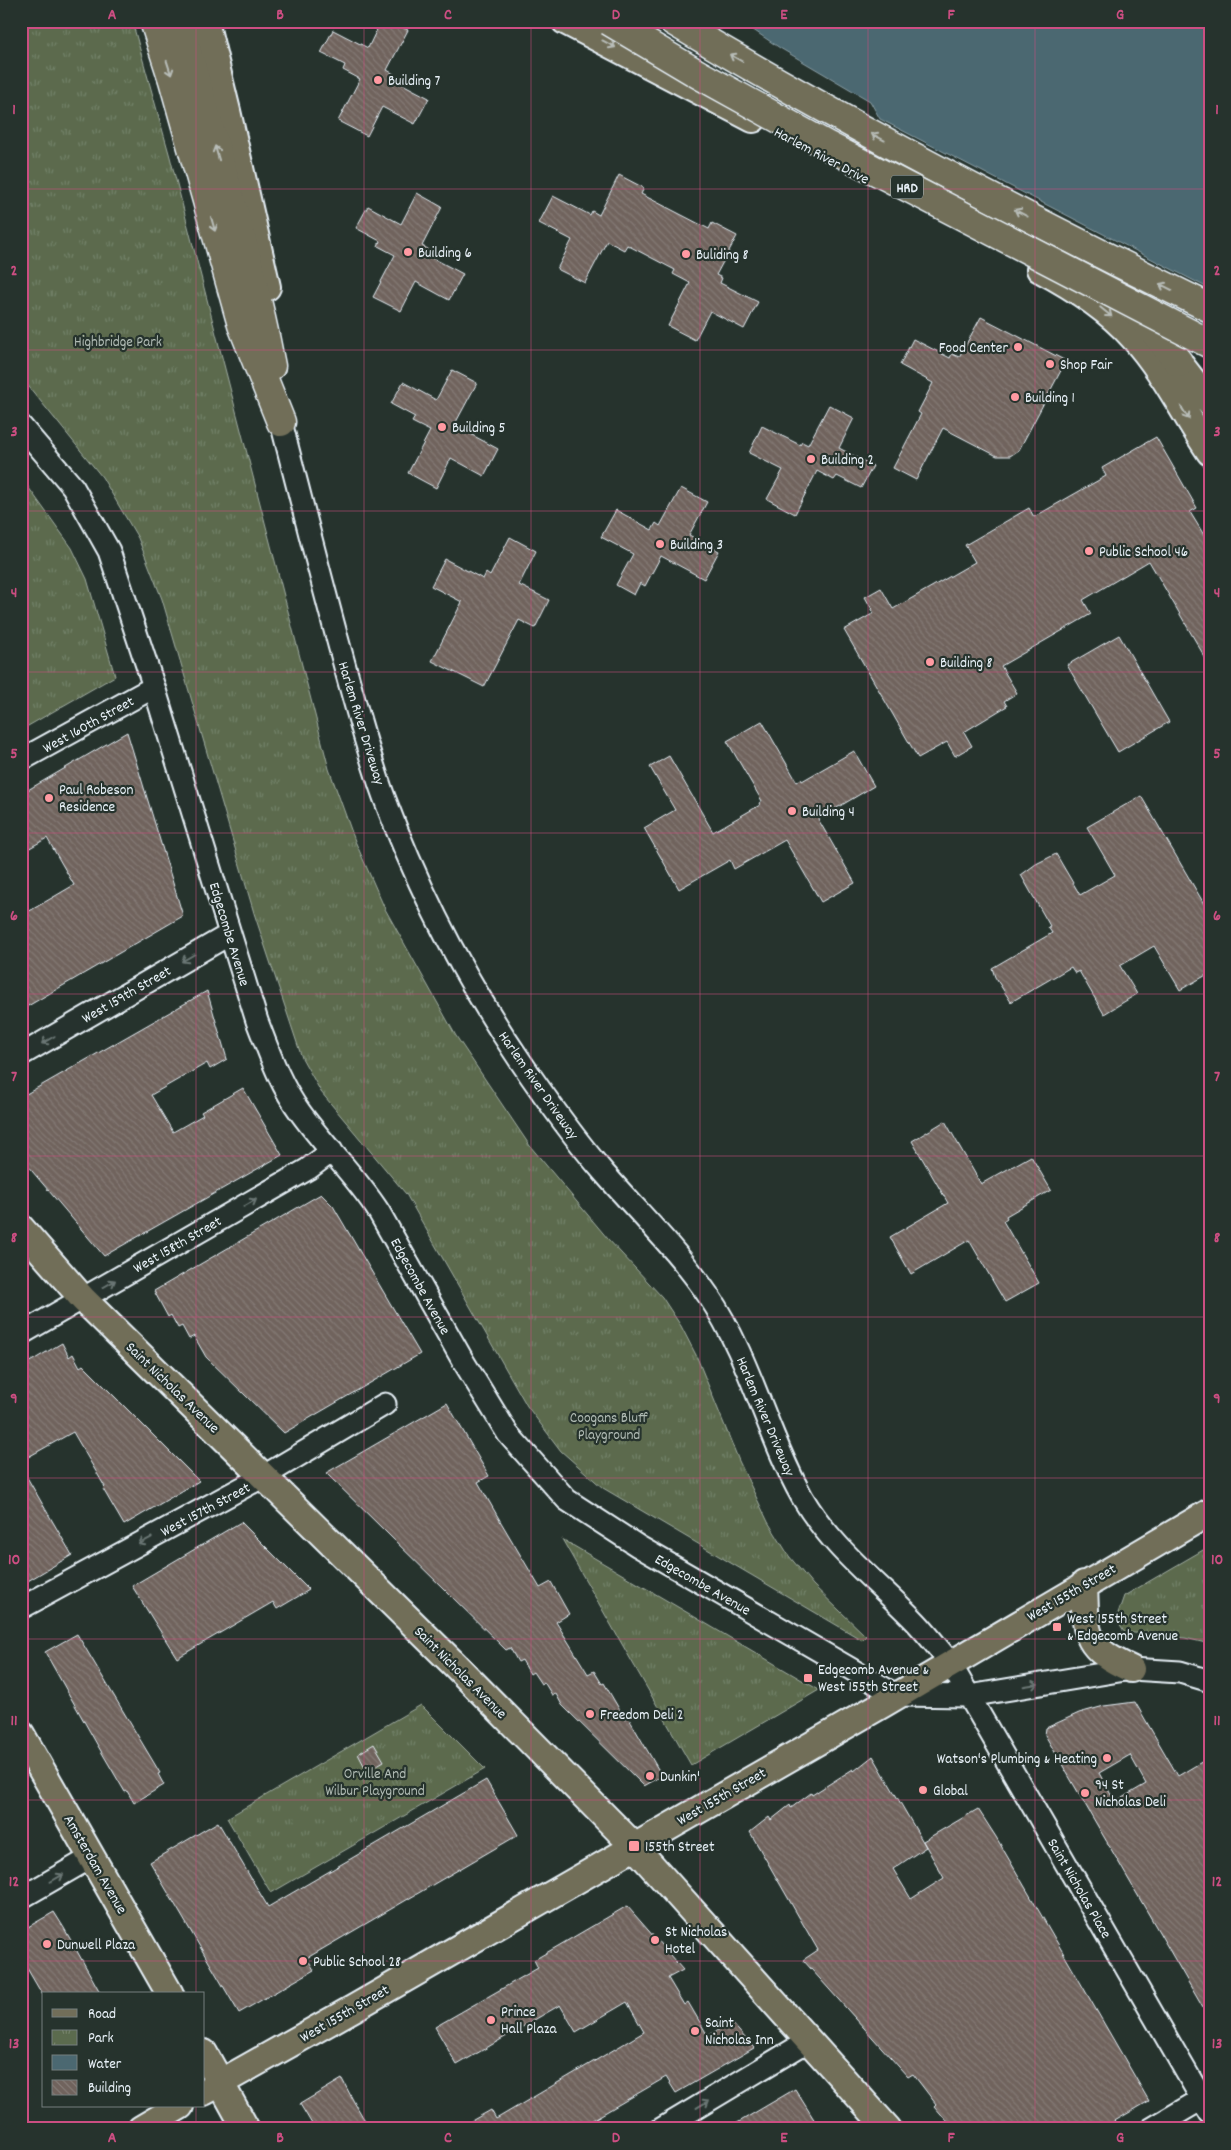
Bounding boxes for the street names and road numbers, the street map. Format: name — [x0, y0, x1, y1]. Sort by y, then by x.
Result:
street label: Harlem River Drive — [770, 122, 873, 191]
road number: HRD — [891, 176, 923, 198]
street label: Harlem River Driveway — [331, 659, 390, 789]
street label: West 160th Street — [39, 691, 139, 760]
street label: Edgecombe Avenue — [202, 880, 254, 990]
street label: West 159th Street — [78, 961, 176, 1030]
street label: Harlem River Driveway — [492, 1028, 584, 1146]
street label: West 158th Street — [130, 1211, 227, 1280]
street label: Edgecombe Avenue — [384, 1235, 455, 1340]
street label: Saint Nicholas Avenue — [120, 1338, 224, 1439]
street label: Harlem River Driveway — [729, 1354, 800, 1481]
street label: West 157th Street — [157, 1478, 255, 1544]
street label: Edgecombe Avenue — [650, 1549, 754, 1622]
street label: West 155th Street — [1023, 1559, 1121, 1628]
street label: Saint Nicholas Avenue — [408, 1622, 511, 1725]
street label: West 155th Street — [673, 1763, 771, 1832]
street label: Amsterdam Avenue — [57, 1811, 132, 1919]
street label: Saint Nicholas Place — [1041, 1835, 1116, 1944]
street label: West 155th Street — [296, 1980, 394, 2049]

